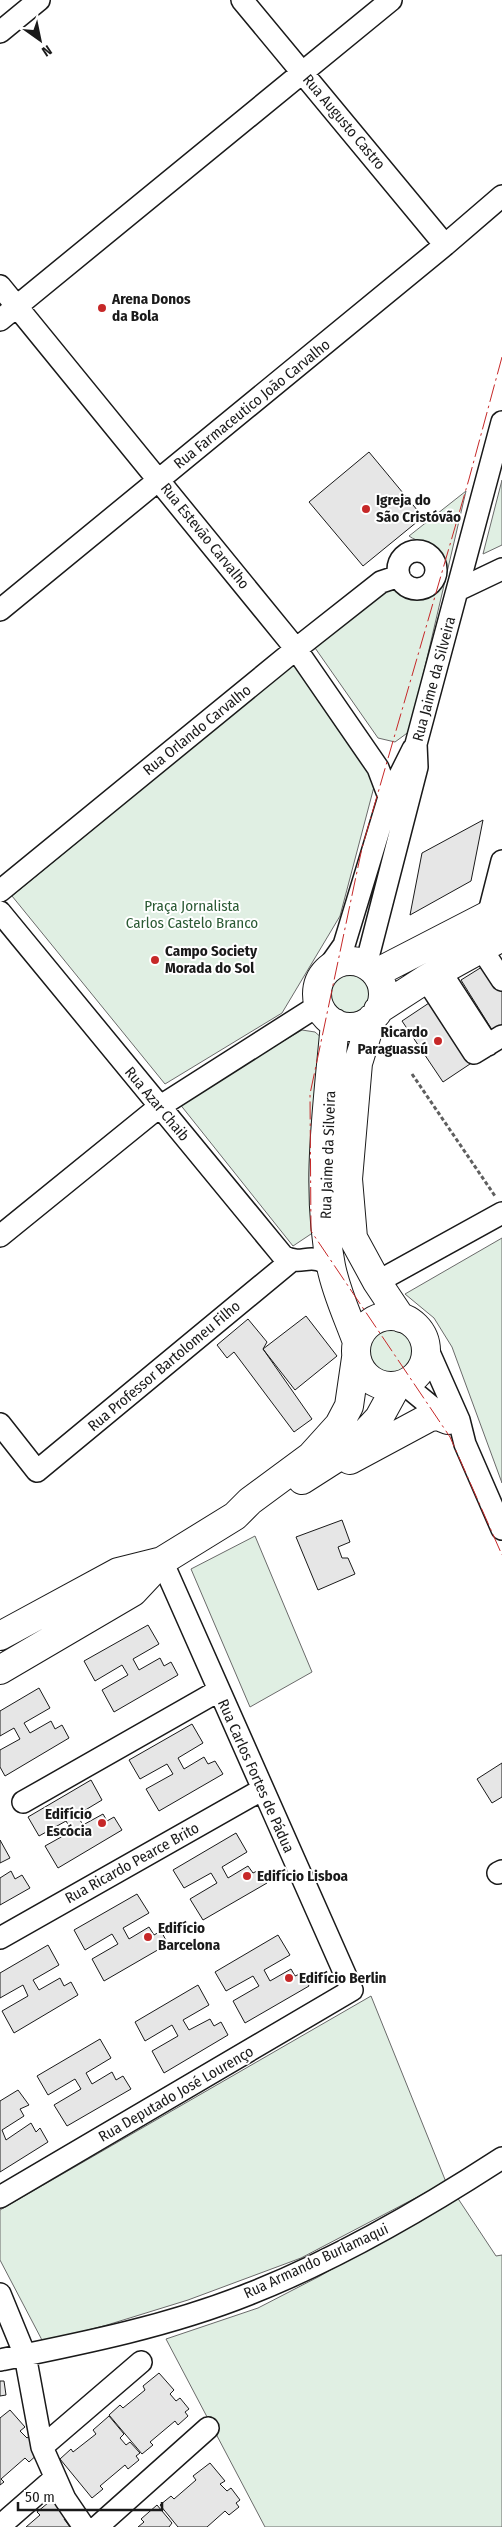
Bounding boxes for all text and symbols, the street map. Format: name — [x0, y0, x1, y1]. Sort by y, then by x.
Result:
north arrow — [15, 15, 65, 65]
text: N — [39, 41, 55, 60]
street label: Rua Augusto Castro — [299, 71, 389, 173]
place label: Arena Donos da Bola — [111, 290, 191, 325]
marker: Arena Donos da Bola — [96, 302, 108, 314]
street label: Rua Farmaceutico João Carvalho — [170, 335, 334, 473]
street label: Rua Estevão Carvalho — [157, 479, 253, 593]
place label: Igreja do São Cristóvão — [376, 491, 461, 526]
marker: Igreja do São Cristóvão — [360, 503, 372, 515]
street label: Rua Jaime da Silveira — [409, 615, 459, 743]
street label: Rua Orlando Carvalho — [139, 681, 255, 779]
park label: Praça Jornalista Carlos Castelo Branco — [126, 897, 258, 932]
place label: Campo Society Morada do Sol — [165, 942, 258, 977]
marker: Campo Society Morada do Sol — [149, 954, 161, 966]
place label: Ricardo Paraguassú — [357, 1023, 428, 1058]
marker: Ricardo Paraguassú — [432, 1035, 444, 1047]
street label: Rua Azar Chaib — [121, 1063, 193, 1145]
street label: Rua Jaime da Silveira — [317, 1090, 339, 1220]
street label: Rua Professor Bartolomeu Filho — [84, 1297, 244, 1435]
street label: Rua Carlos Fortes de Pádua — [214, 1696, 298, 1856]
place label: Edifício Escócia — [45, 1805, 93, 1840]
marker: Edifício Escócia — [96, 1817, 108, 1829]
street label: Rua Ricardo Pearce Brito — [62, 1819, 202, 1907]
place label: Edifício Lisboa — [257, 1867, 349, 1885]
marker: Edifício Lisboa — [241, 1870, 253, 1882]
place label: Edifício Barcelona — [158, 1919, 221, 1954]
marker: Edifício Barcelona — [142, 1931, 154, 1943]
place label: Edifício Berlin — [299, 1969, 387, 1987]
marker: Edifício Berlin — [283, 1972, 295, 1984]
street label: Rua Deputado José Lourenço — [95, 2042, 257, 2146]
street label: Rua Armando Burlamaqui — [241, 2220, 391, 2302]
scale bar — [18, 2480, 161, 2512]
text: 50 m — [25, 2488, 55, 2506]

